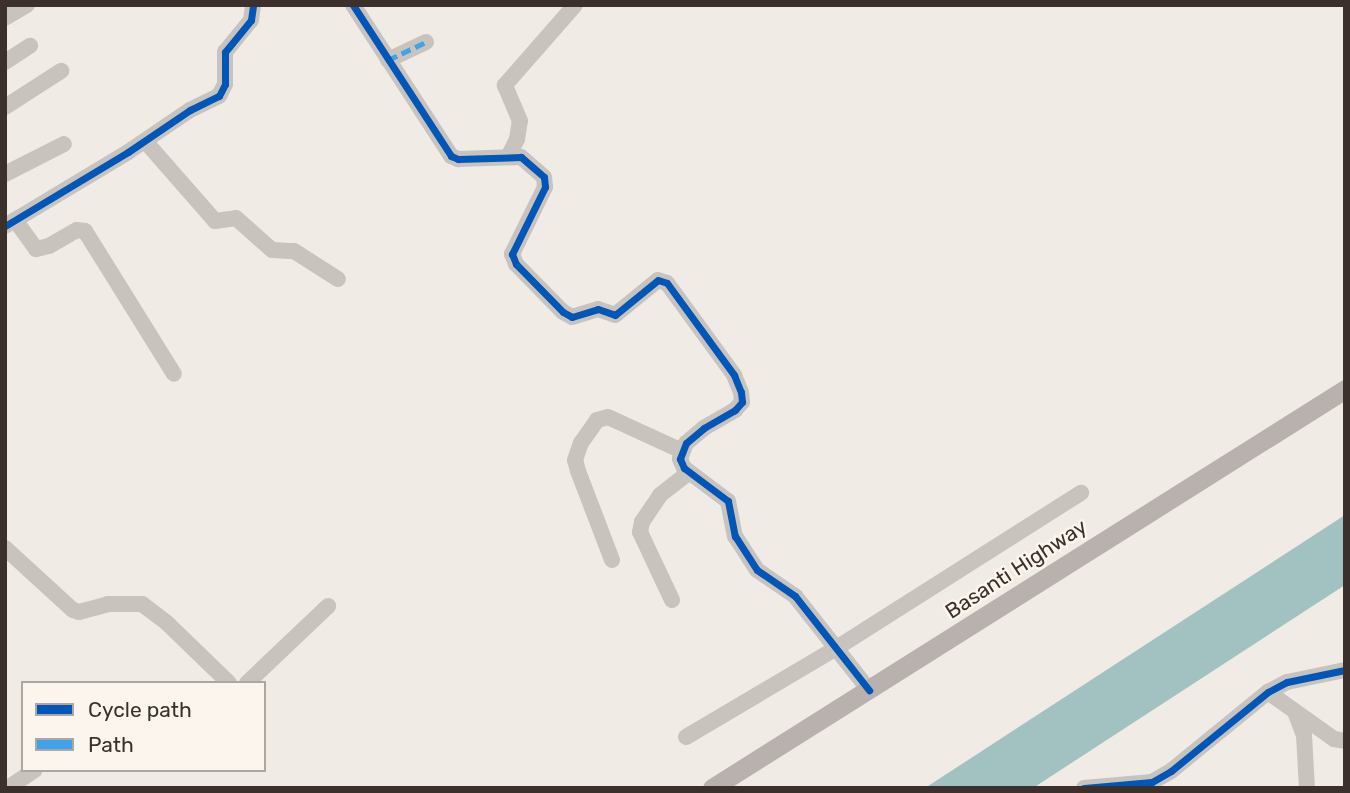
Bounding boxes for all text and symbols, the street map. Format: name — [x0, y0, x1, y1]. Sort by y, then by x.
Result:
street label: Basanti Highway — [941, 514, 1091, 624]
legend — [21, 681, 266, 772]
text: Cycle path — [88, 697, 192, 722]
text: Path — [88, 732, 134, 757]

